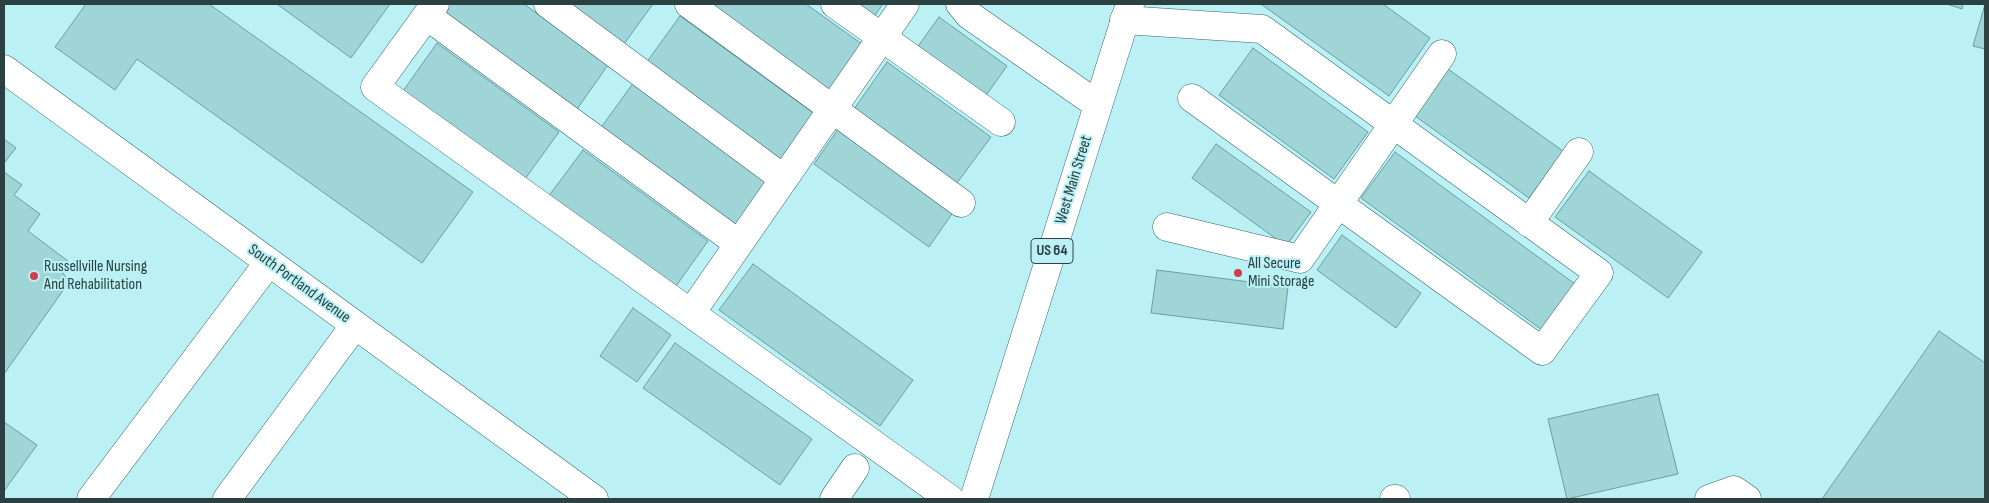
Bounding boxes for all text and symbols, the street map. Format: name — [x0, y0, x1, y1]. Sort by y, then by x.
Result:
street label: West Main Street — [1051, 133, 1097, 227]
road number: US 64 — [1031, 238, 1073, 264]
street label: South Portland Avenue — [244, 240, 354, 328]
place label: All Secure Mini Storage — [1248, 254, 1314, 292]
place label: Russellville Nursing And Rehabilitation — [44, 257, 147, 295]
marker: All Secure Mini Storage — [1232, 267, 1244, 279]
marker: Russellville Nursing And Rehabilitation — [28, 270, 40, 282]

